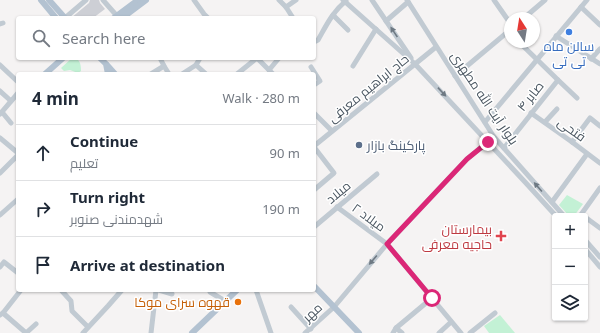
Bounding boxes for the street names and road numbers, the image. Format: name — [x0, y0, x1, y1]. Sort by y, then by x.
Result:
street label: بلوار آیت الله مطهری — [447, 48, 523, 148]
street label: حاج ابراهیم معرفی — [324, 50, 413, 127]
street label: صابر ۴ — [512, 77, 548, 115]
street label: فتحی — [554, 113, 590, 145]
street label: میلاد — [322, 176, 354, 208]
street label: میلاد ۲ — [349, 199, 389, 235]
street label: مهر — [298, 298, 326, 326]

